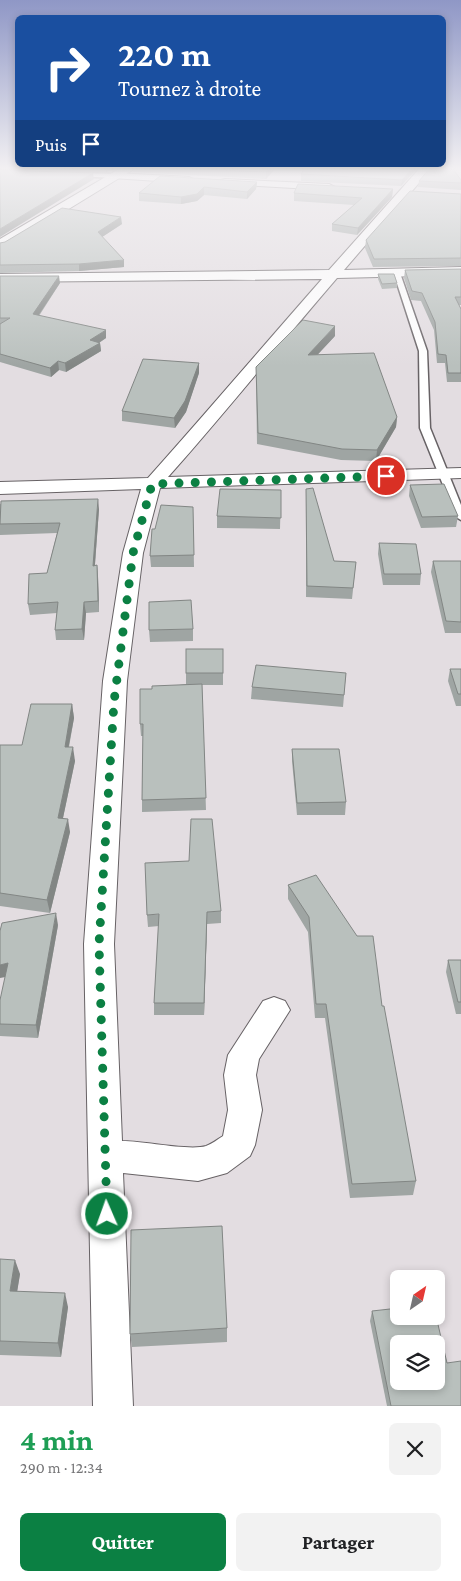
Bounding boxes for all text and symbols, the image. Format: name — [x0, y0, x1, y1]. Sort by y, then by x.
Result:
icon: right — [35, 35, 100, 100]
text: 220 m — [118, 35, 211, 74]
text: Tournez à droite — [118, 76, 261, 101]
icon: arrive — [77, 130, 105, 158]
text: Puis — [35, 134, 67, 155]
pin — [365, 455, 407, 497]
icon: arrive — [372, 462, 400, 490]
position arrow — [80, 1187, 132, 1239]
north arrow — [390, 1270, 445, 1325]
map controls — [390, 1270, 445, 1390]
button: layers — [390, 1335, 445, 1390]
text: 4 min — [20, 1423, 93, 1456]
button: close — [389, 1423, 441, 1475]
text: 290 m · 12:34 — [20, 1459, 103, 1476]
button: Quitter — [20, 1513, 226, 1571]
button: Partager — [236, 1513, 441, 1571]

